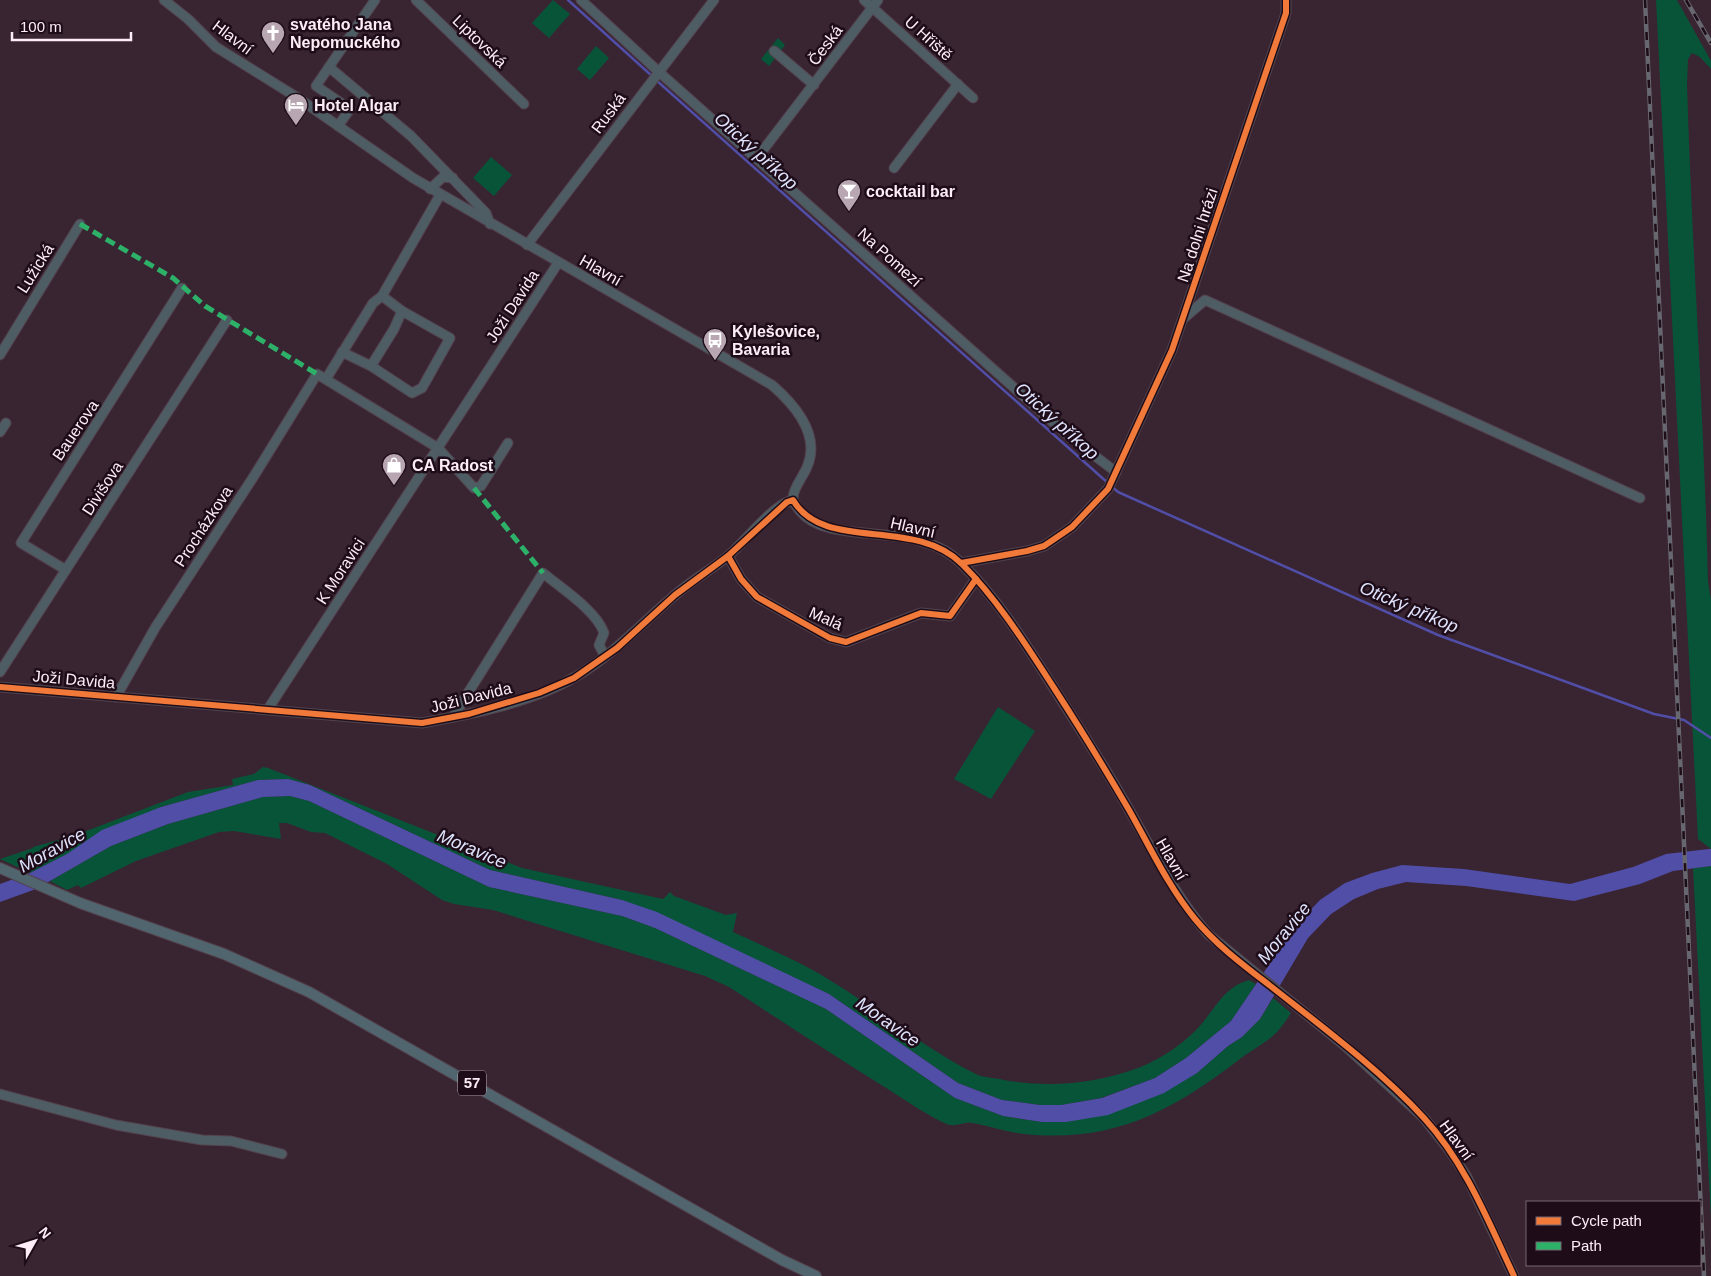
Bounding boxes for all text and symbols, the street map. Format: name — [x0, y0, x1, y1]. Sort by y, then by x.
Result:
scale bar — [12, 10, 131, 42]
street label: Liptovská — [449, 12, 510, 71]
street label: U Hřiště — [902, 13, 956, 64]
place label: svatého Jana Nepomuckého — [290, 16, 400, 51]
street label: Hlavní — [209, 17, 256, 58]
text: 100 m — [20, 18, 62, 35]
church icon: svatého Jana Nepomuckého — [260, 20, 286, 54]
street label: Česká — [804, 21, 846, 69]
street label: Ruská — [588, 90, 629, 137]
hotel icon: Hotel Algar — [283, 92, 309, 126]
place label: Hotel Algar — [314, 97, 399, 114]
water label: Otický příkop — [710, 108, 802, 194]
bar icon: cocktail bar — [836, 178, 862, 212]
place label: cocktail bar — [866, 183, 955, 200]
street label: Na dolni hrázi — [1174, 186, 1221, 284]
street label: Na Pomezí — [855, 225, 925, 291]
street label: Lužická — [14, 241, 57, 296]
street label: Hlavní — [577, 252, 625, 289]
street label: Joži Davida — [483, 267, 542, 346]
place label: Kylešovice, Bavaria — [732, 323, 820, 358]
bus stop icon: Kylešovice, Bavaria — [702, 327, 728, 361]
water label: Otický příkop — [1011, 378, 1103, 464]
street label: Bauerova — [49, 397, 102, 463]
shop icon: CA Radost — [381, 452, 407, 486]
place label: CA Radost — [412, 457, 494, 474]
street label: Divišova — [79, 458, 126, 518]
street label: Procházkova — [171, 483, 236, 570]
street label: Hlavní — [889, 514, 937, 541]
street label: K Moravici — [313, 535, 368, 607]
water label: Otický příkop — [1357, 577, 1461, 637]
street label: Malá — [806, 604, 845, 633]
street label: Joži Davida — [32, 667, 116, 692]
street label: Joži Davida — [429, 679, 513, 716]
water label: Moravice — [15, 824, 89, 876]
water label: Moravice — [434, 826, 510, 872]
street label: Hlavní — [1153, 835, 1191, 884]
water label: Moravice — [1253, 898, 1315, 968]
water label: Moravice — [852, 993, 924, 1051]
road number: 57 — [458, 1070, 486, 1096]
street label: Hlavní — [1436, 1117, 1477, 1164]
legend — [1526, 1201, 1701, 1266]
text: Cycle path — [1571, 1212, 1642, 1229]
north arrow — [10, 1216, 60, 1266]
text: N — [36, 1224, 55, 1242]
text: Path — [1571, 1237, 1602, 1254]

